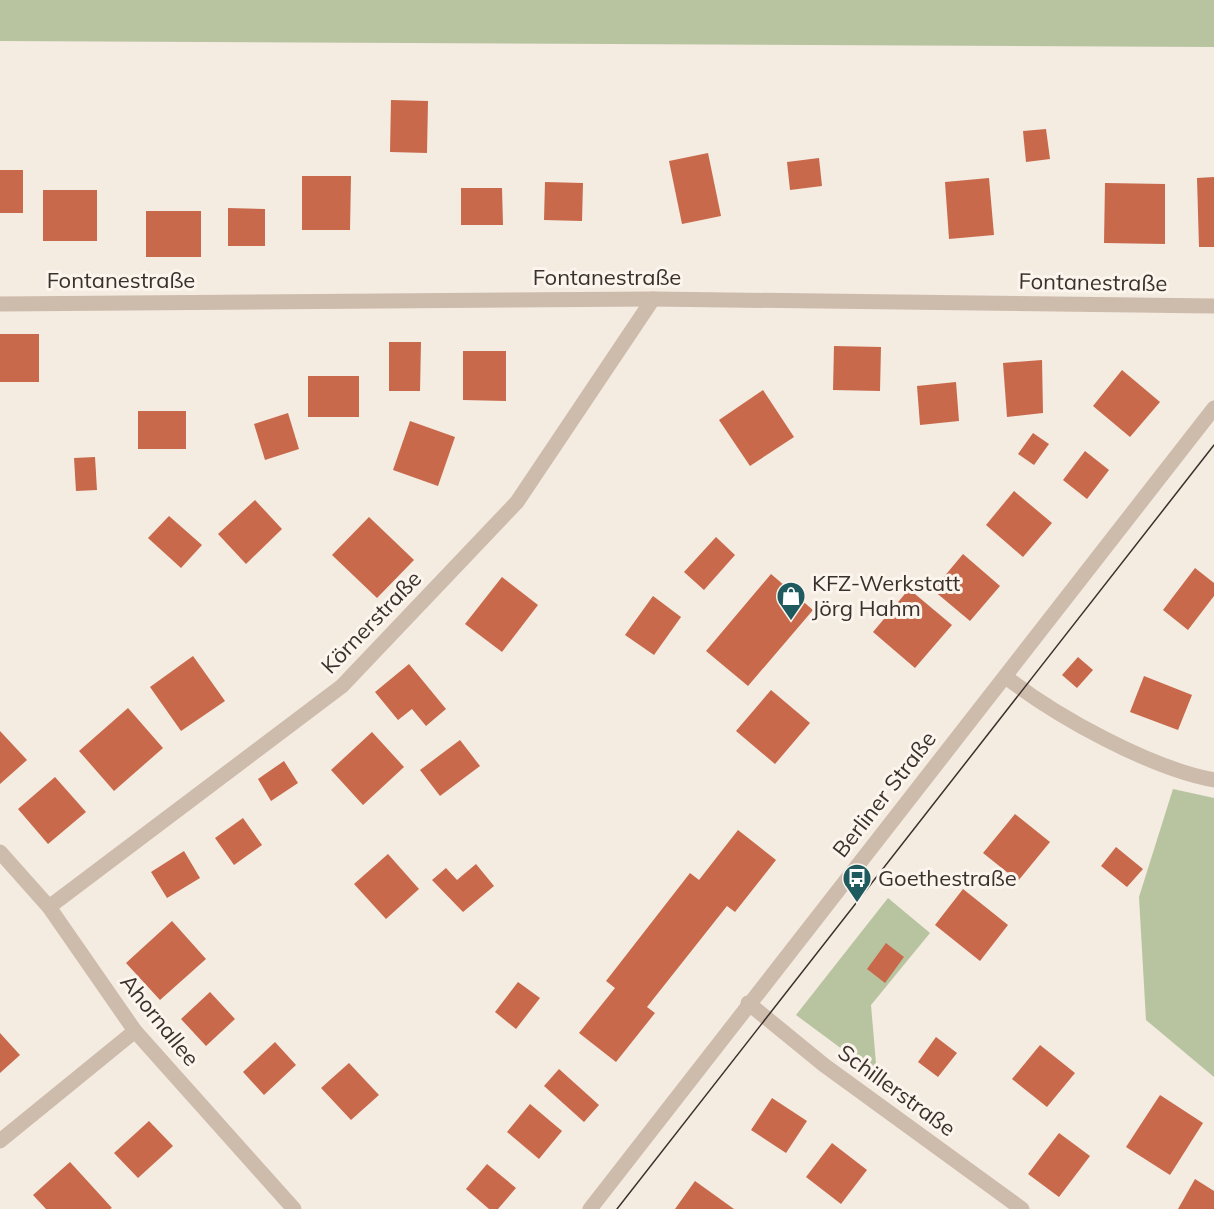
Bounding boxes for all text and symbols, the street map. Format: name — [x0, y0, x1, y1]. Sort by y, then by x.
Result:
street label: Fontanestraße — [533, 263, 681, 291]
street label: Fontanestraße — [47, 266, 195, 294]
street label: Fontanestraße — [1018, 267, 1168, 297]
street label: Körnerstraße — [315, 565, 427, 679]
place label: KFZ-Werkstatt Jörg Hahm — [812, 569, 961, 622]
shop icon: KFZ-Werkstatt Jörg Hahm — [775, 580, 807, 622]
street label: Berliner Straße — [826, 725, 942, 863]
bus stop icon: Goethestraße — [841, 862, 873, 904]
place label: Goethestraße — [878, 864, 1017, 892]
street label: Ahornallee — [114, 968, 206, 1072]
street label: Schillerstraße — [833, 1038, 961, 1142]

